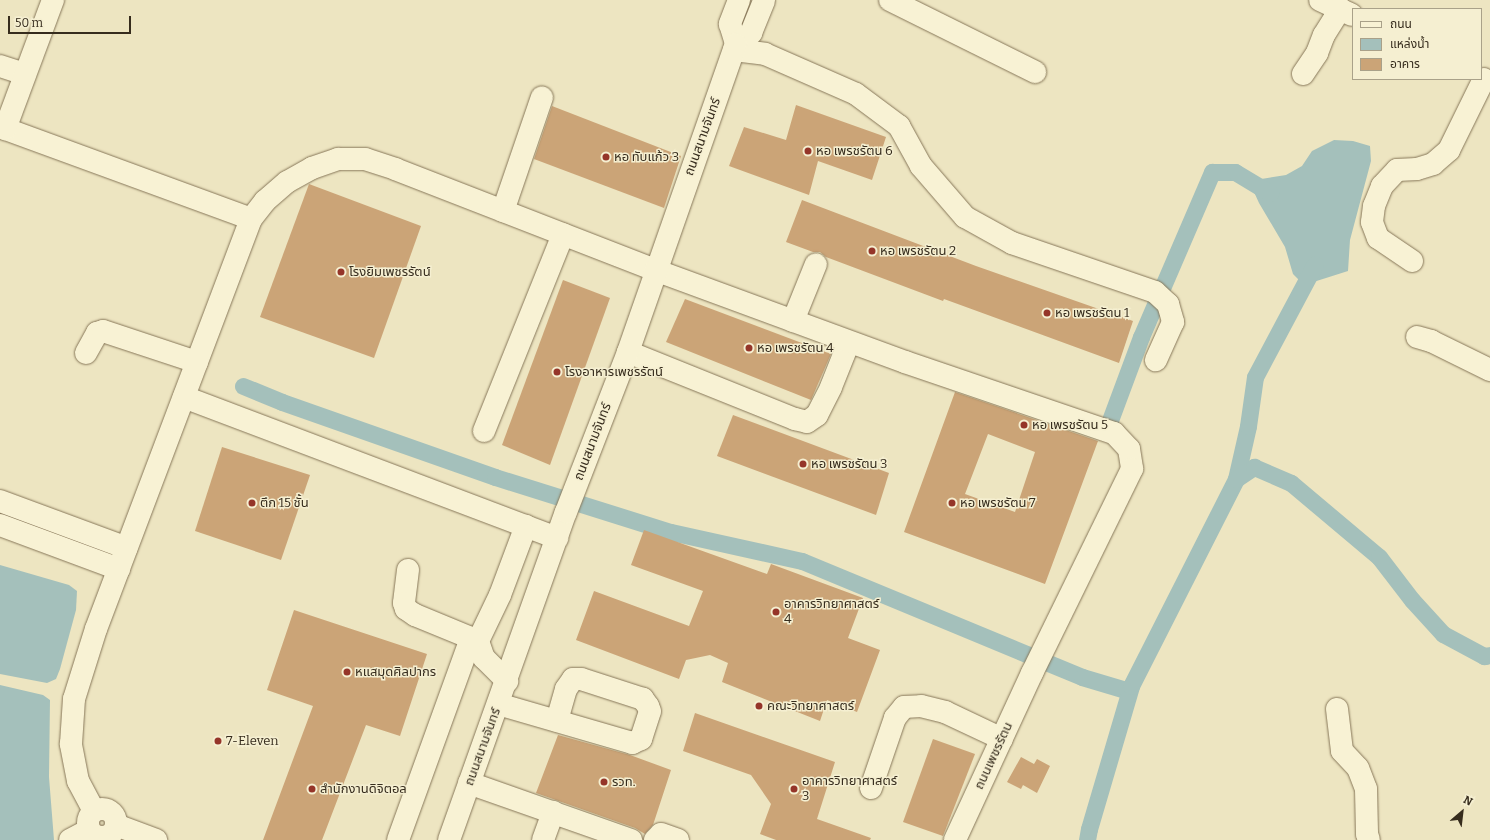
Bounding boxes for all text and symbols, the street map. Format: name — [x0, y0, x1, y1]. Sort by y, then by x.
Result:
scale bar — [10, 8, 133, 34]
legend — [1352, 8, 1482, 80]
text: 50 m — [15, 16, 43, 30]
text: ถนน — [1390, 17, 1412, 31]
text: แหล่งน้ำ — [1390, 37, 1429, 51]
text: อาคาร — [1390, 57, 1420, 71]
street label: ถนนสนามจันทร์ — [682, 96, 724, 178]
place label: หอ เพรชรัตน 6 — [816, 143, 893, 159]
marker: หอ เพรชรัตน 6 — [803, 146, 813, 156]
place label: หอ ทับแก้ว 3 — [614, 149, 679, 165]
marker: หอ ทับแก้ว 3 — [601, 152, 611, 162]
place label: หอ เพรชรัตน 2 — [880, 243, 956, 259]
marker: หอ เพรชรัตน 2 — [867, 246, 877, 256]
place label: โรงยิมเพชรรัตน์ — [349, 264, 431, 280]
marker: โรงยิมเพชรรัตน์ — [336, 267, 346, 277]
place label: หอ เพรชรัตน 1 — [1055, 305, 1129, 321]
marker: หอ เพรชรัตน 1 — [1042, 308, 1052, 318]
place label: หอ เพรชรัตน 4 — [757, 340, 834, 356]
marker: หอ เพรชรัตน 4 — [744, 343, 754, 353]
place label: โรงอาหารเพชรรัตน์ — [565, 364, 663, 380]
marker: โรงอาหารเพชรรัตน์ — [552, 367, 562, 377]
street label: ถนนสนามจันทร์ — [571, 401, 615, 483]
place label: หอ เพรชรัตน 5 — [1032, 417, 1108, 433]
marker: หอ เพรชรัตน 5 — [1019, 420, 1029, 430]
place label: หอ เพรชรัตน 3 — [811, 456, 887, 472]
marker: หอ เพรชรัตน 3 — [798, 459, 808, 469]
place label: ตึก 15 ชั้น — [260, 495, 309, 511]
place label: หอ เพรชรัตน 7 — [960, 495, 1036, 511]
marker: ตึก 15 ชั้น — [247, 498, 257, 508]
marker: หอ เพรชรัตน 7 — [947, 498, 957, 508]
place label: อาคารวิทยาศาสตร์ 4 — [784, 597, 879, 628]
marker: อาคารวิทยาศาสตร์ 4 — [771, 607, 781, 617]
place label: หแสมุดศิลปากร — [355, 664, 436, 680]
marker: หแสมุดศิลปากร — [342, 667, 352, 677]
place label: คณะวิทยาศาสตร์ — [767, 698, 854, 714]
marker: คณะวิทยาศาสตร์ — [754, 701, 764, 711]
street label: ถนนสนามจันทร์ — [462, 706, 504, 788]
street label: ถนนเพชรรัตน — [972, 720, 1016, 792]
place label: 7-Eleven — [226, 733, 279, 749]
marker: 7-Eleven — [213, 736, 223, 746]
place label: รวท. — [612, 774, 635, 790]
place label: อาคารวิทยาศาสตร์ 3 — [802, 774, 897, 805]
marker: รวท. — [599, 777, 609, 787]
place label: สำนักงานดิจิตอล — [320, 781, 407, 797]
marker: สำนักงานดิจิตอล — [307, 784, 317, 794]
marker: อาคารวิทยาศาสตร์ 3 — [789, 784, 799, 794]
north arrow — [1442, 792, 1482, 832]
text: N — [1461, 793, 1475, 809]

